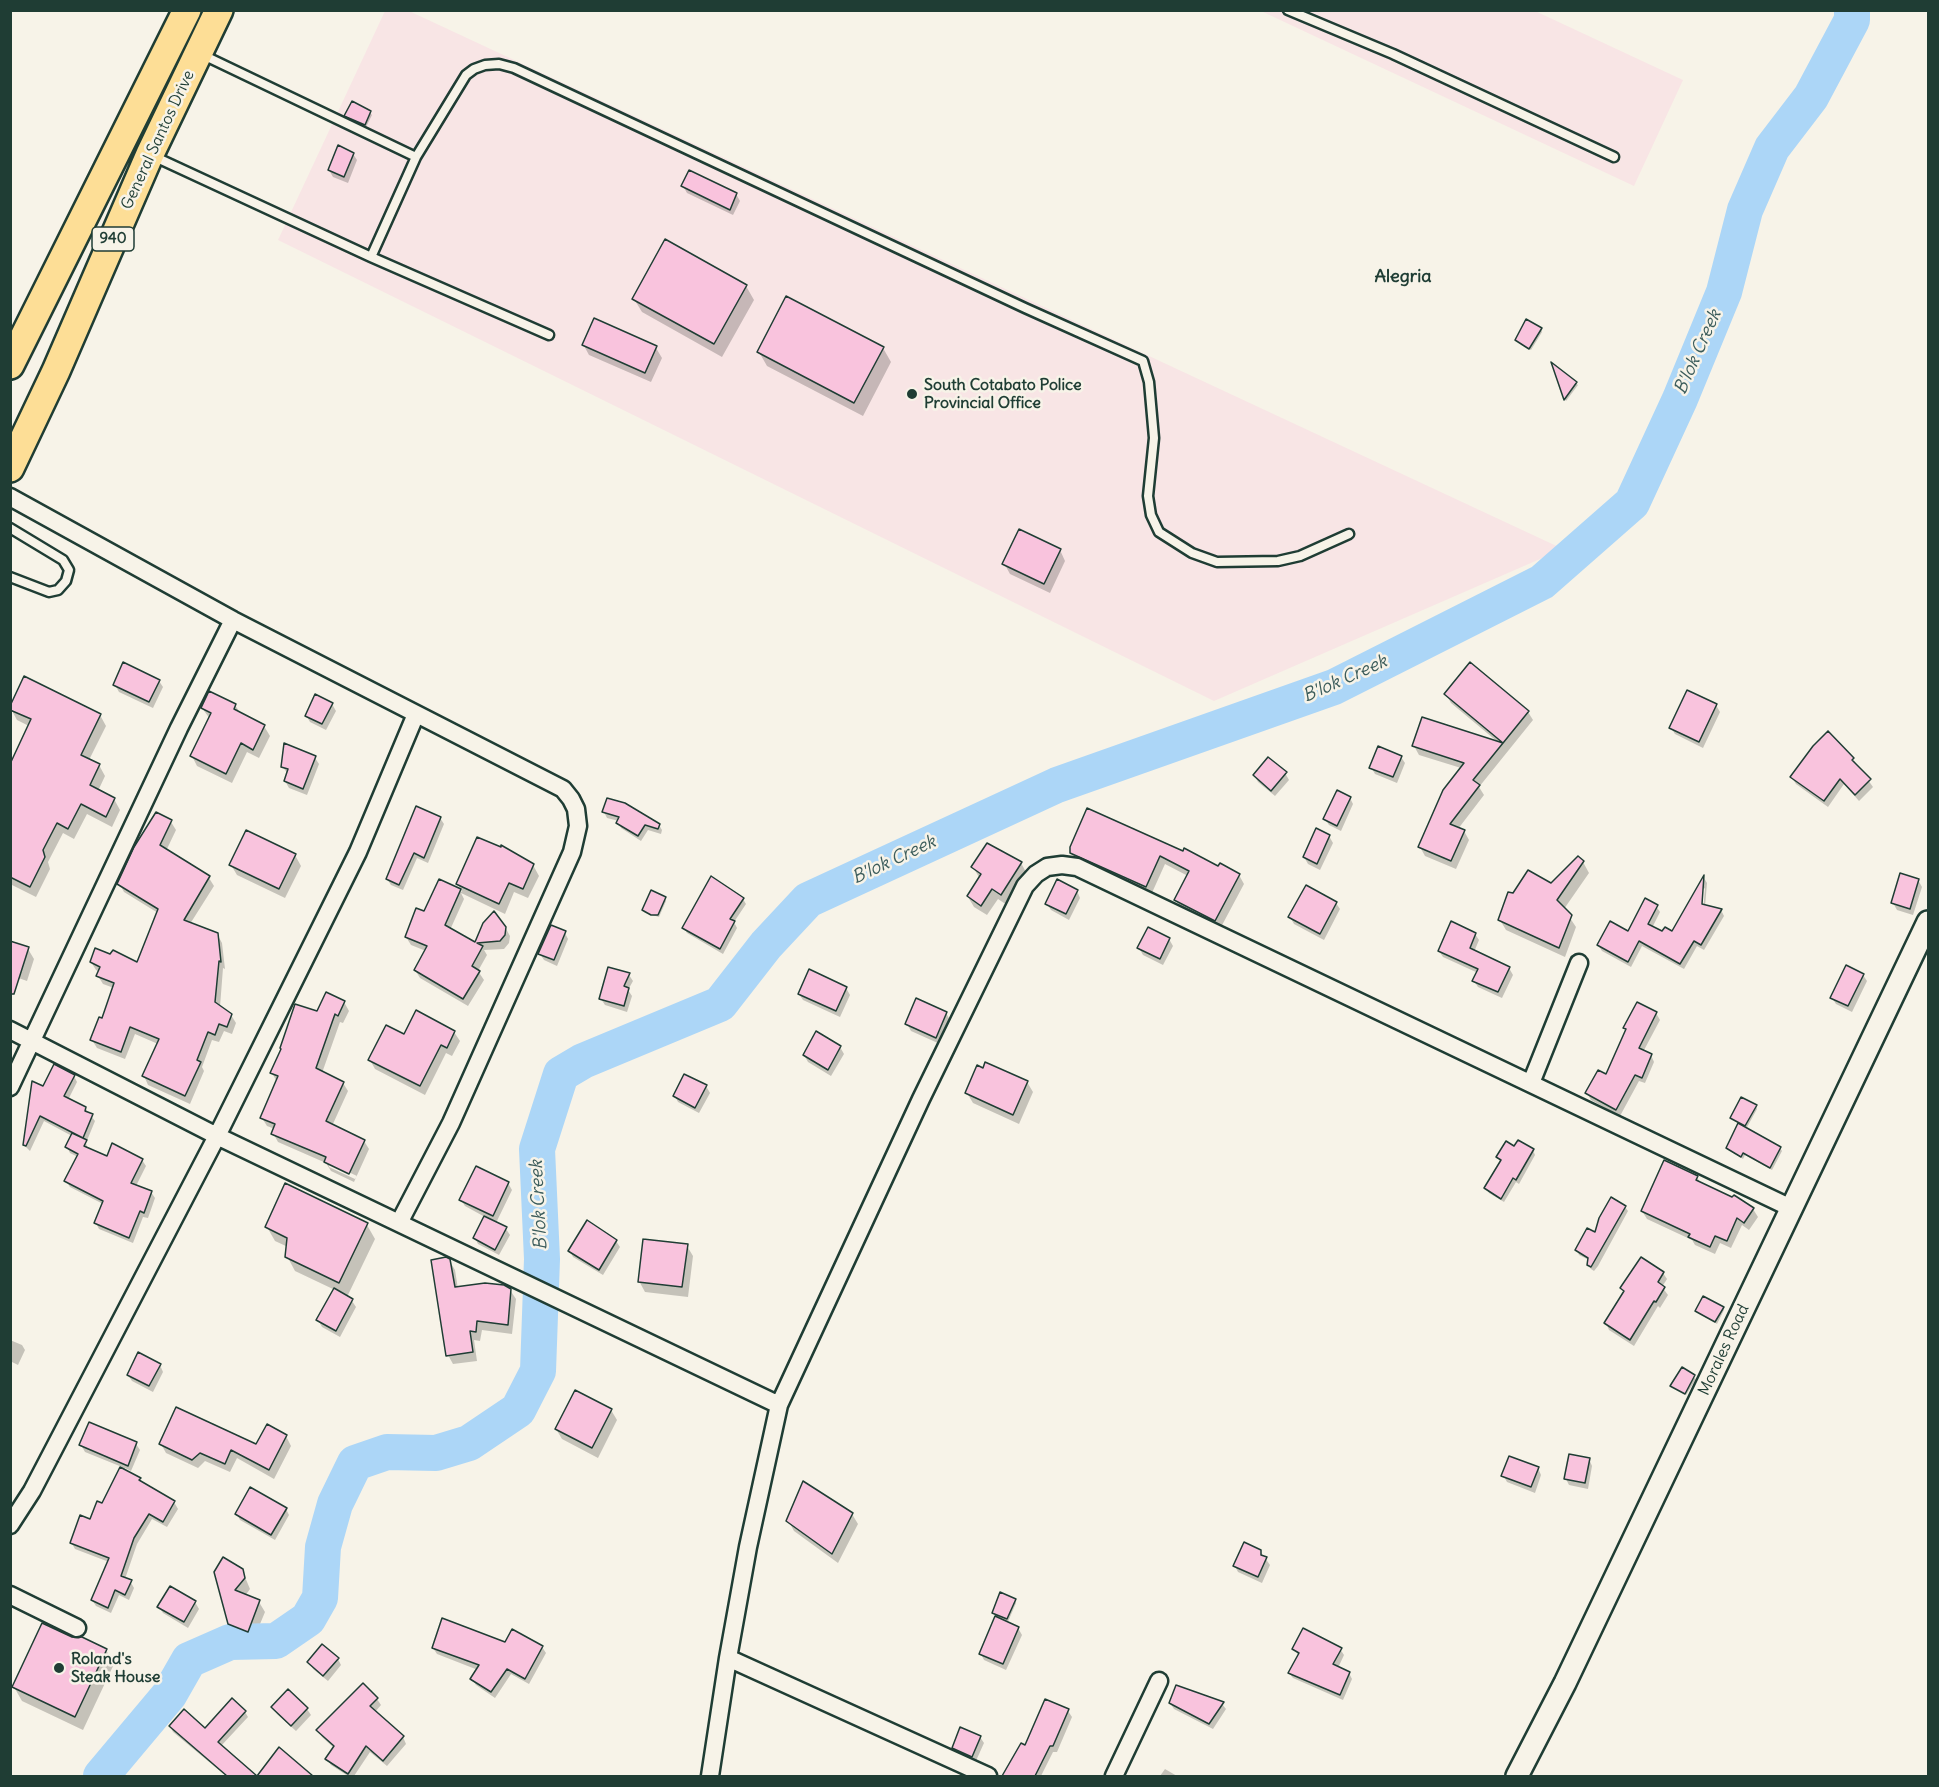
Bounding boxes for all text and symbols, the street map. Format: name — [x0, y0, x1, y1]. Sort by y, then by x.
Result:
street label: General Santos Drive — [117, 67, 199, 213]
road number: 940 — [92, 227, 134, 251]
district label: Alegria — [1375, 266, 1431, 288]
water label: B'lok Creek — [1670, 307, 1726, 397]
place label: South Cotabato Police Provincial Office — [924, 375, 1082, 413]
marker: South Cotabato Police Provincial Office — [905, 387, 919, 401]
water label: B'lok Creek — [1300, 651, 1390, 707]
water label: B'lok Creek — [849, 831, 939, 889]
water label: B'lok Creek — [526, 1160, 552, 1250]
street label: Morales Road — [1695, 1301, 1753, 1399]
place label: Roland's Steak House — [71, 1649, 160, 1687]
marker: Roland's Steak House — [52, 1661, 66, 1675]

